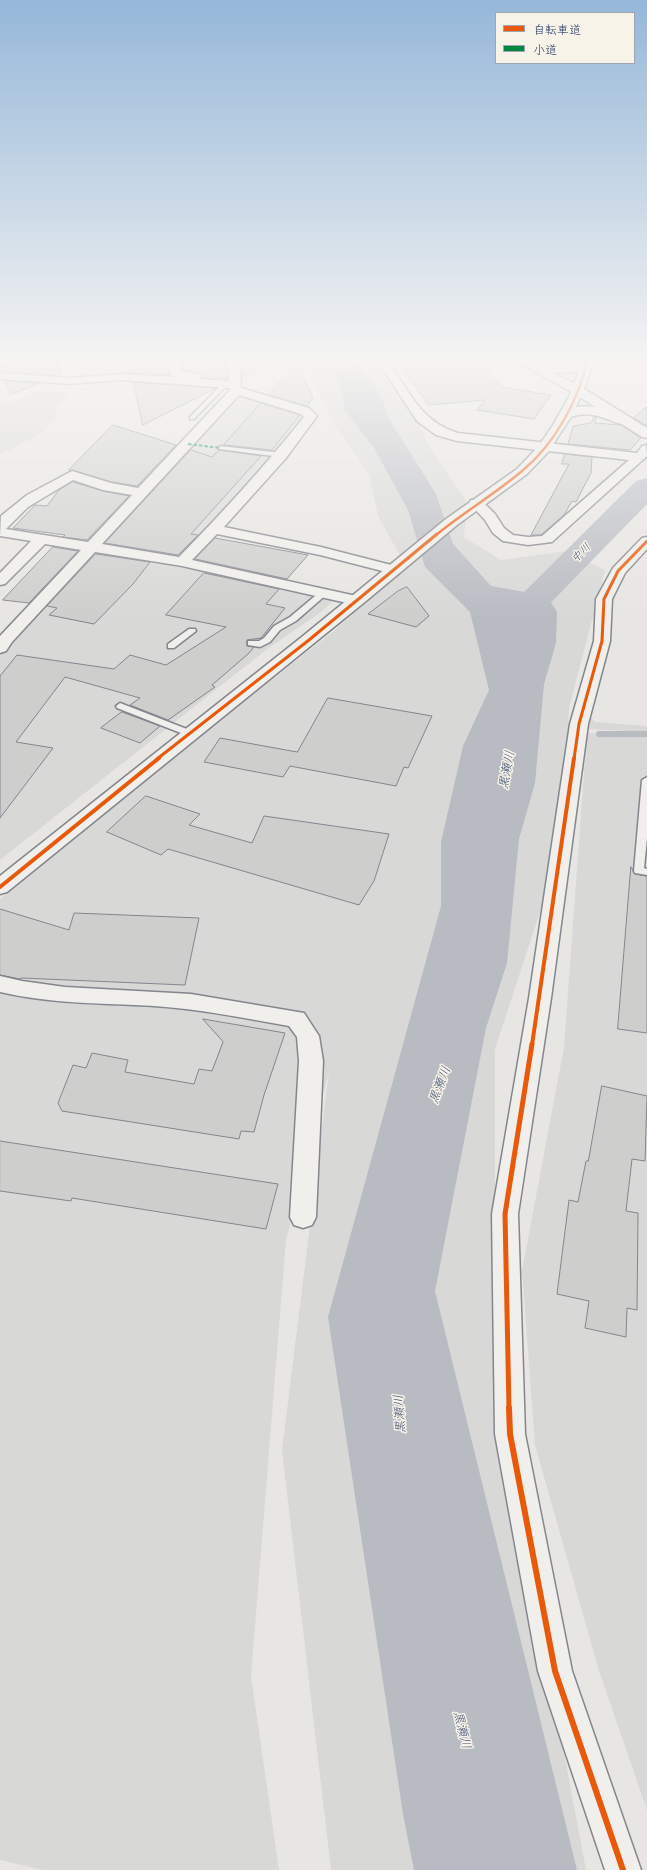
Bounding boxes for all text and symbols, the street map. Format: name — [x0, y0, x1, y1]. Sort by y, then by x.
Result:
legend — [495, 12, 635, 64]
text: 自転車道 — [533, 23, 581, 37]
text: 小道 — [533, 43, 557, 57]
water label: 中川 — [569, 541, 593, 565]
water label: 黒瀬川 — [496, 749, 518, 791]
water label: 黒瀬川 — [426, 1064, 454, 1106]
water label: 黒瀬川 — [391, 1394, 409, 1434]
water label: 黒瀬川 — [450, 1709, 474, 1751]

